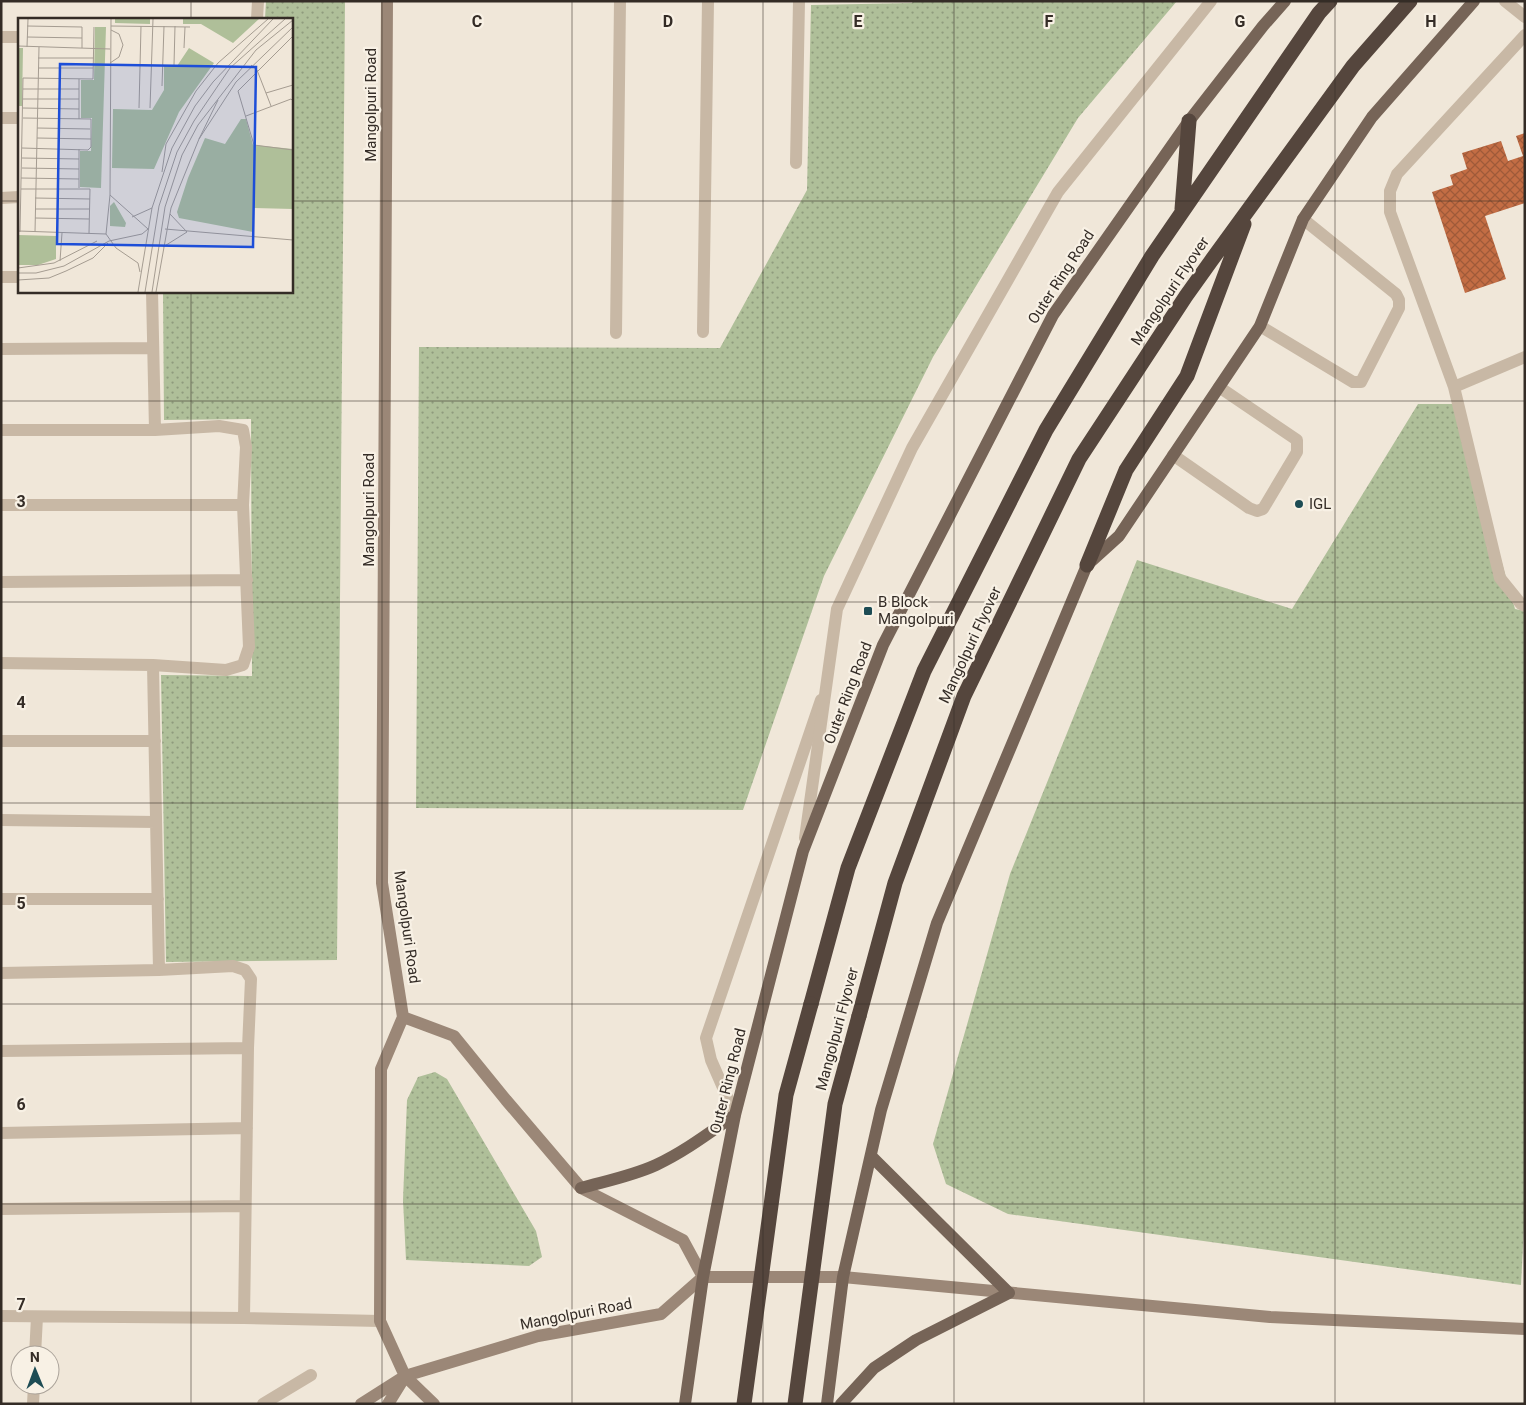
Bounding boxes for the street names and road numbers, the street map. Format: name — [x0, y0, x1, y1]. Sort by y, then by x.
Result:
street label: Mangolpuri Road — [362, 48, 380, 162]
street label: Outer Ring Road — [1024, 227, 1098, 327]
street label: Mangolpuri Flyover — [1127, 233, 1213, 349]
street label: Mangolpuri Road — [360, 453, 378, 567]
street label: Mangolpuri Flyover — [935, 584, 1005, 706]
street label: Outer Ring Road — [820, 639, 876, 747]
street label: Mangolpuri Road — [390, 869, 424, 985]
street label: Mangolpuri Flyover — [812, 965, 862, 1093]
street label: Outer Ring Road — [706, 1026, 750, 1136]
street label: Mangolpuri Road — [518, 1294, 634, 1334]

